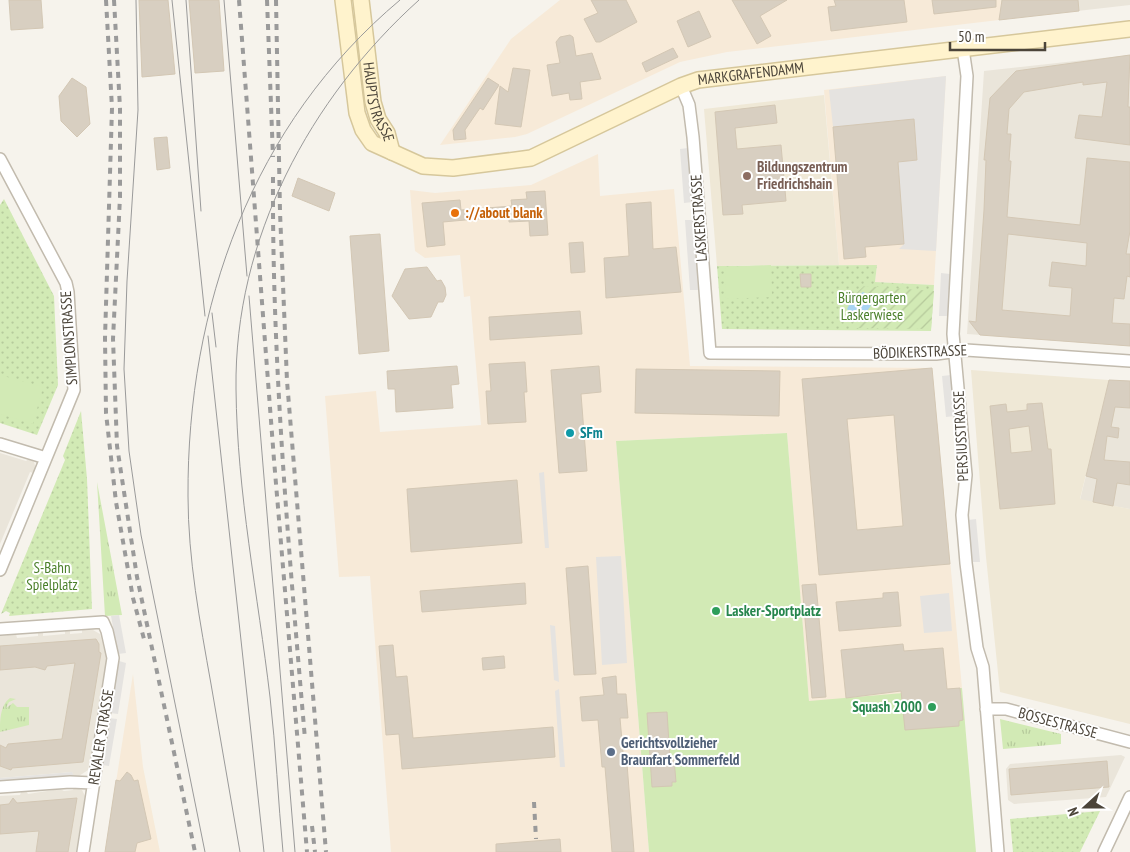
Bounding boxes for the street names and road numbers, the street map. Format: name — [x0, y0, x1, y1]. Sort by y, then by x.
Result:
street label: MARKGRAFENDAMM — [697, 58, 805, 89]
street label: HAUPTSTRASSE — [359, 61, 399, 143]
street label: LASKERSTRASSE — [686, 174, 711, 262]
street label: SIMPLONSTRASSE — [56, 290, 81, 386]
street label: BÖDIKERSTRASSE — [873, 340, 967, 363]
street label: PERSIUSSTRASSE — [949, 390, 972, 482]
street label: REVALER STRASSE — [84, 688, 117, 786]
street label: BOSSESTRASSE — [1017, 703, 1100, 742]

